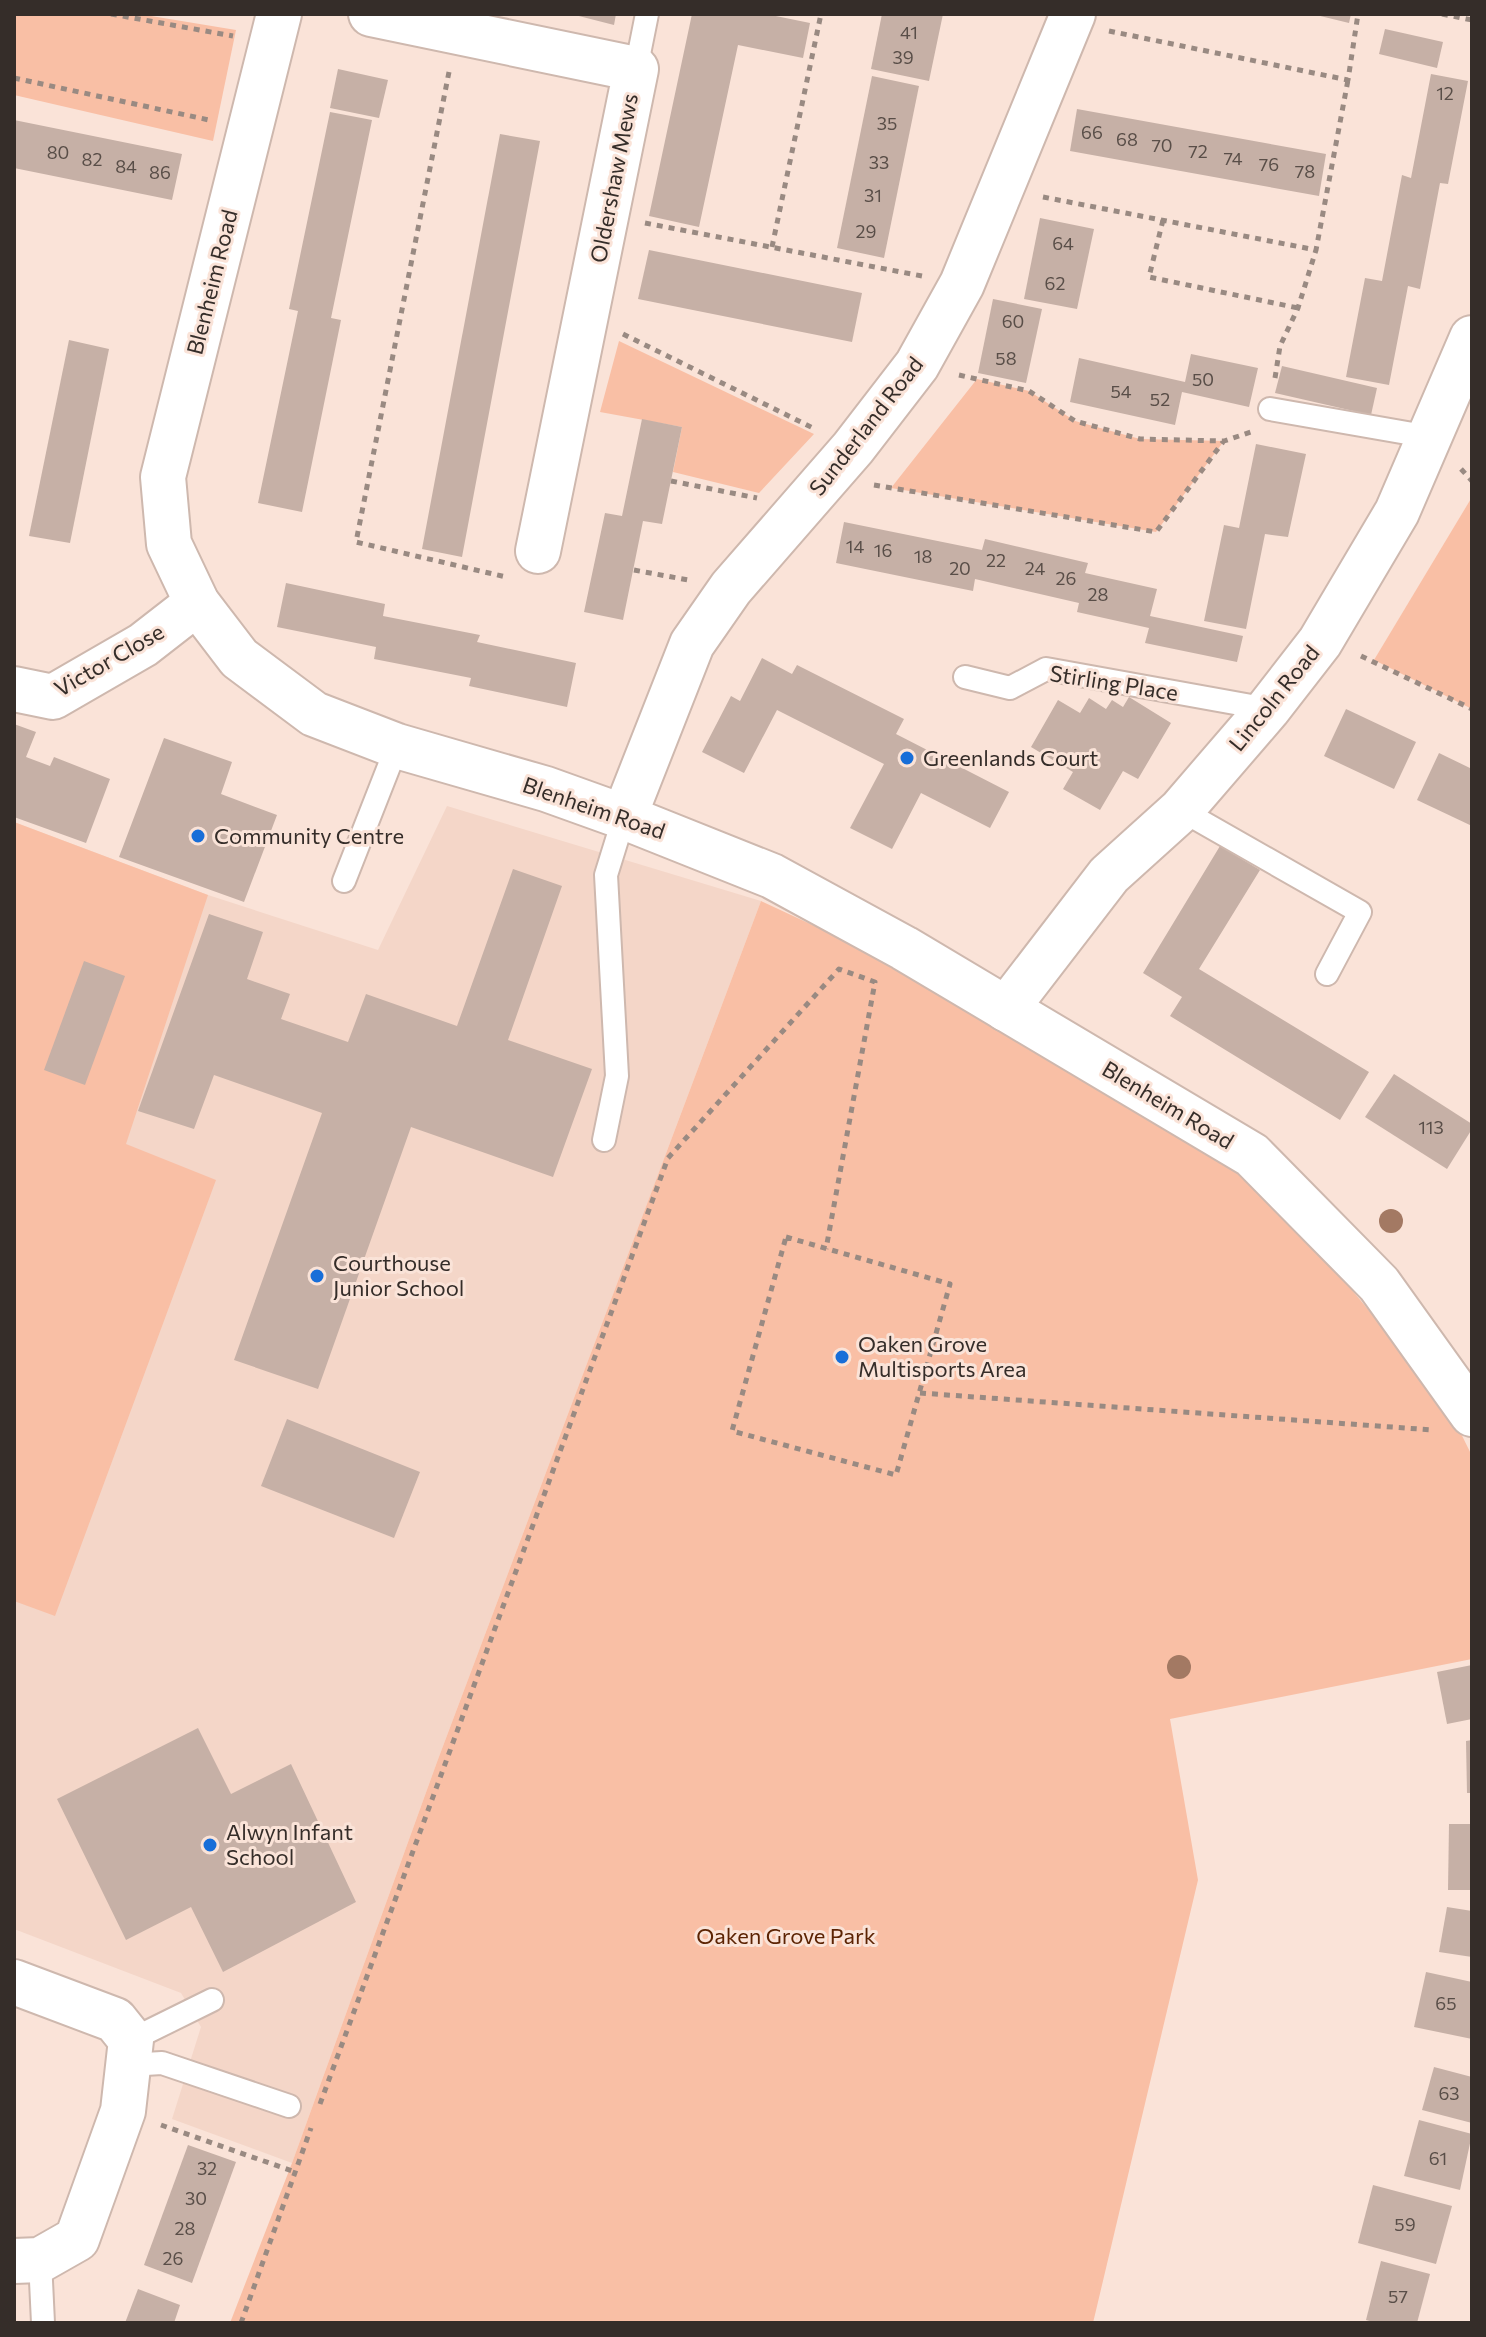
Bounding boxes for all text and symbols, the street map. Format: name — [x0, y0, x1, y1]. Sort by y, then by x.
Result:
house number: 41 — [900, 21, 918, 43]
house number: 39 — [892, 46, 914, 68]
house number: 12 — [1436, 82, 1454, 104]
street label: Oldershaw Mews — [584, 91, 643, 265]
house number: 35 — [877, 112, 897, 134]
house number: 66 — [1081, 121, 1103, 143]
house number: 68 — [1116, 128, 1138, 150]
house number: 70 — [1151, 134, 1173, 156]
house number: 72 — [1188, 140, 1208, 162]
house number: 80 — [47, 141, 69, 163]
house number: 74 — [1223, 147, 1243, 169]
house number: 82 — [82, 148, 102, 170]
house number: 33 — [869, 151, 889, 173]
house number: 76 — [1259, 153, 1279, 175]
house number: 84 — [115, 155, 137, 177]
house number: 78 — [1295, 160, 1315, 182]
house number: 86 — [149, 161, 171, 183]
house number: 31 — [864, 184, 882, 206]
street label: Blenheim Road — [180, 206, 243, 357]
house number: 29 — [856, 220, 876, 242]
house number: 64 — [1052, 232, 1074, 254]
house number: 62 — [1045, 272, 1065, 294]
house number: 60 — [1002, 310, 1024, 332]
house number: 58 — [995, 347, 1017, 369]
street label: Sunderland Road — [803, 351, 928, 501]
house number: 50 — [1192, 368, 1214, 390]
house number: 54 — [1110, 380, 1132, 402]
house number: 52 — [1150, 388, 1170, 410]
house number: 14 — [846, 535, 864, 557]
house number: 16 — [874, 539, 892, 561]
house number: 18 — [914, 545, 932, 567]
house number: 22 — [986, 549, 1006, 571]
house number: 20 — [949, 557, 971, 579]
house number: 24 — [1025, 557, 1045, 579]
house number: 26 — [1056, 567, 1076, 589]
house number: 28 — [1088, 583, 1109, 605]
street label: Victor Close — [49, 617, 168, 702]
street label: Lincoln Road — [1223, 639, 1325, 756]
street label: Stirling Place — [1048, 659, 1180, 706]
place label: Greenlands Court — [923, 744, 1098, 771]
marker: Greenlands Court — [898, 749, 916, 767]
street label: Blenheim Road — [519, 771, 669, 844]
place label: Community Centre — [214, 822, 404, 849]
marker: Community Centre — [189, 827, 207, 845]
street label: Blenheim Road — [1098, 1055, 1239, 1154]
house number: 113 — [1418, 1116, 1444, 1138]
place label: Courthouse Junior School — [333, 1249, 464, 1301]
marker: Courthouse Junior School — [308, 1267, 326, 1285]
place label: Oaken Grove Multisports Area — [858, 1330, 1026, 1382]
marker: Oaken Grove Multisports Area — [833, 1348, 851, 1366]
place label: Alwyn Infant School — [226, 1818, 353, 1870]
marker: Alwyn Infant School — [201, 1836, 219, 1854]
park label: Oaken Grove Park — [696, 1922, 876, 1949]
house number: 65 — [1435, 1992, 1457, 2014]
house number: 63 — [1438, 2082, 1460, 2104]
house number: 61 — [1429, 2147, 1447, 2169]
house number: 32 — [197, 2157, 217, 2179]
house number: 30 — [185, 2187, 207, 2209]
house number: 59 — [1394, 2213, 1416, 2235]
house number: 28 — [175, 2217, 196, 2239]
house number: 26 — [163, 2247, 183, 2269]
house number: 57 — [1388, 2285, 1408, 2307]

